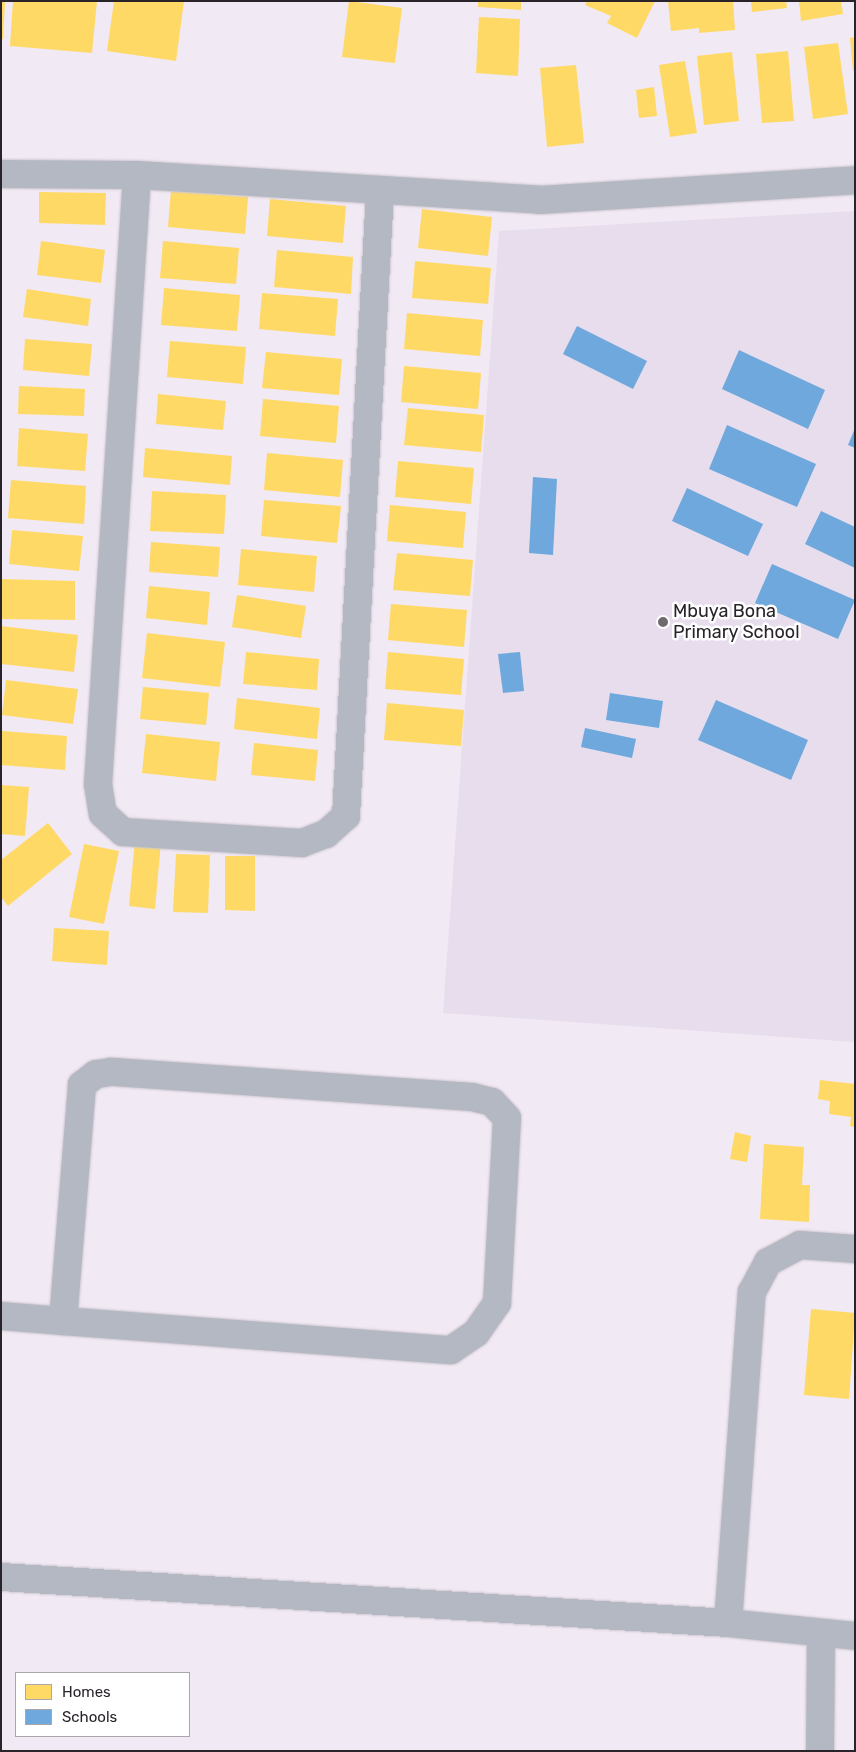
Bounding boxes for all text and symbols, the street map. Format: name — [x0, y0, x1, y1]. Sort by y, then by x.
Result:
place label: Mbuya Bona Primary School — [673, 601, 800, 644]
marker: Mbuya Bona Primary School — [657, 616, 669, 628]
legend — [15, 1672, 190, 1737]
text: Homes — [62, 1683, 111, 1701]
text: Schools — [62, 1708, 117, 1726]

